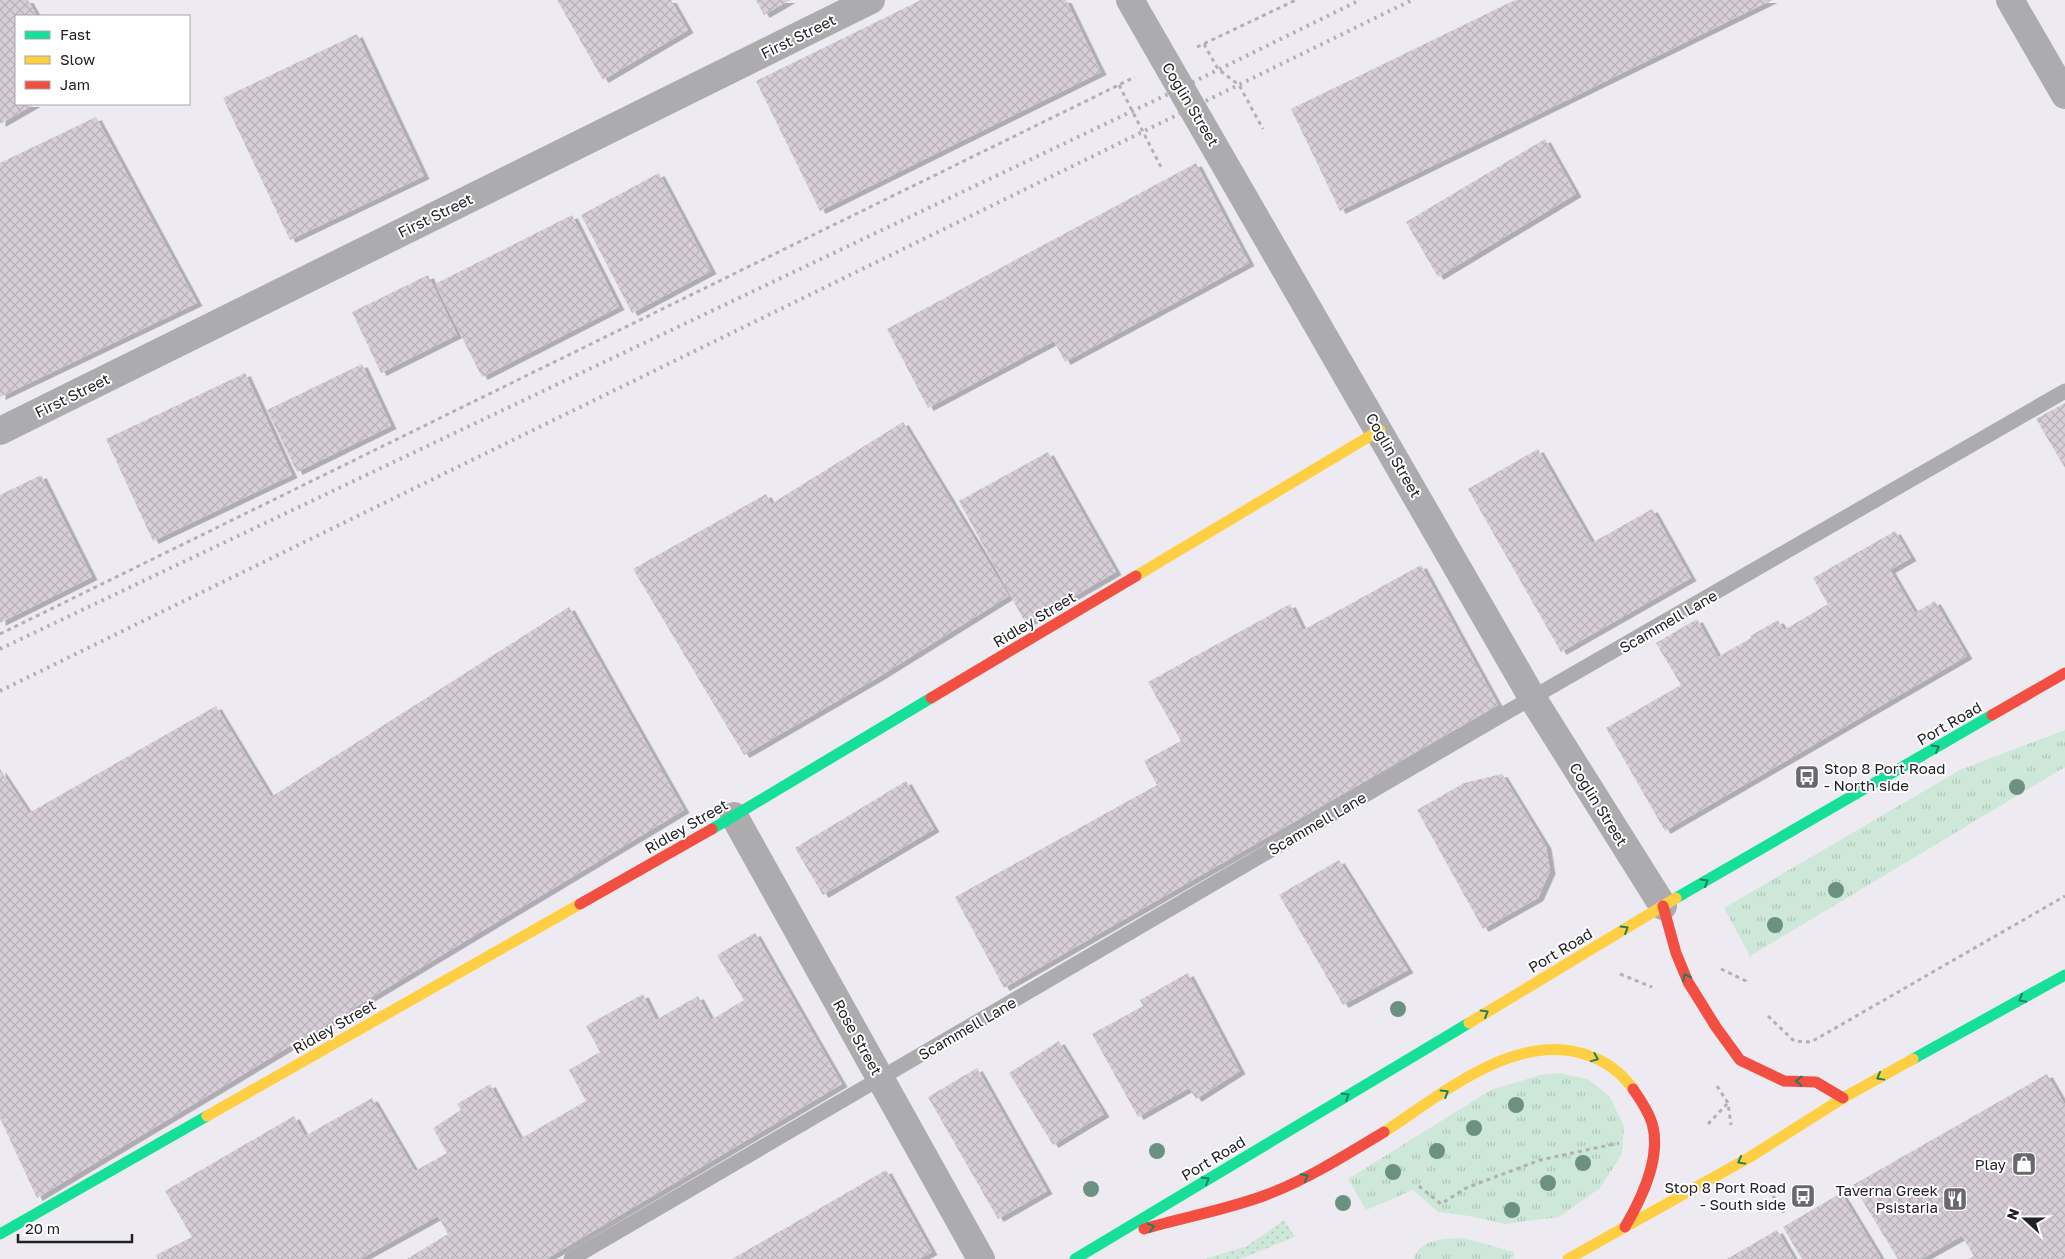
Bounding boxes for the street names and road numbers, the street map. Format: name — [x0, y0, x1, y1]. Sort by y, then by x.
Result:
street label: First Street — [758, 10, 838, 62]
street label: Coglin Street — [1159, 59, 1223, 149]
street label: First Street — [395, 189, 475, 241]
street label: First Street — [32, 369, 112, 421]
street label: Coglin Street — [1363, 410, 1425, 500]
street label: Scammell Lane — [1616, 586, 1720, 656]
street label: Ridley Street — [989, 587, 1079, 651]
street label: Port Road — [1914, 697, 1984, 749]
street label: Coglin Street — [1566, 759, 1632, 849]
street label: Scammell Lane — [1265, 788, 1369, 858]
street label: Ridley Street — [641, 795, 731, 857]
street label: Port Road — [1525, 924, 1595, 976]
street label: Scammell Lane — [915, 993, 1019, 1063]
street label: Ridley Street — [289, 995, 379, 1057]
street label: Rose Street — [830, 996, 886, 1078]
street label: Port Road — [1178, 1132, 1248, 1184]

